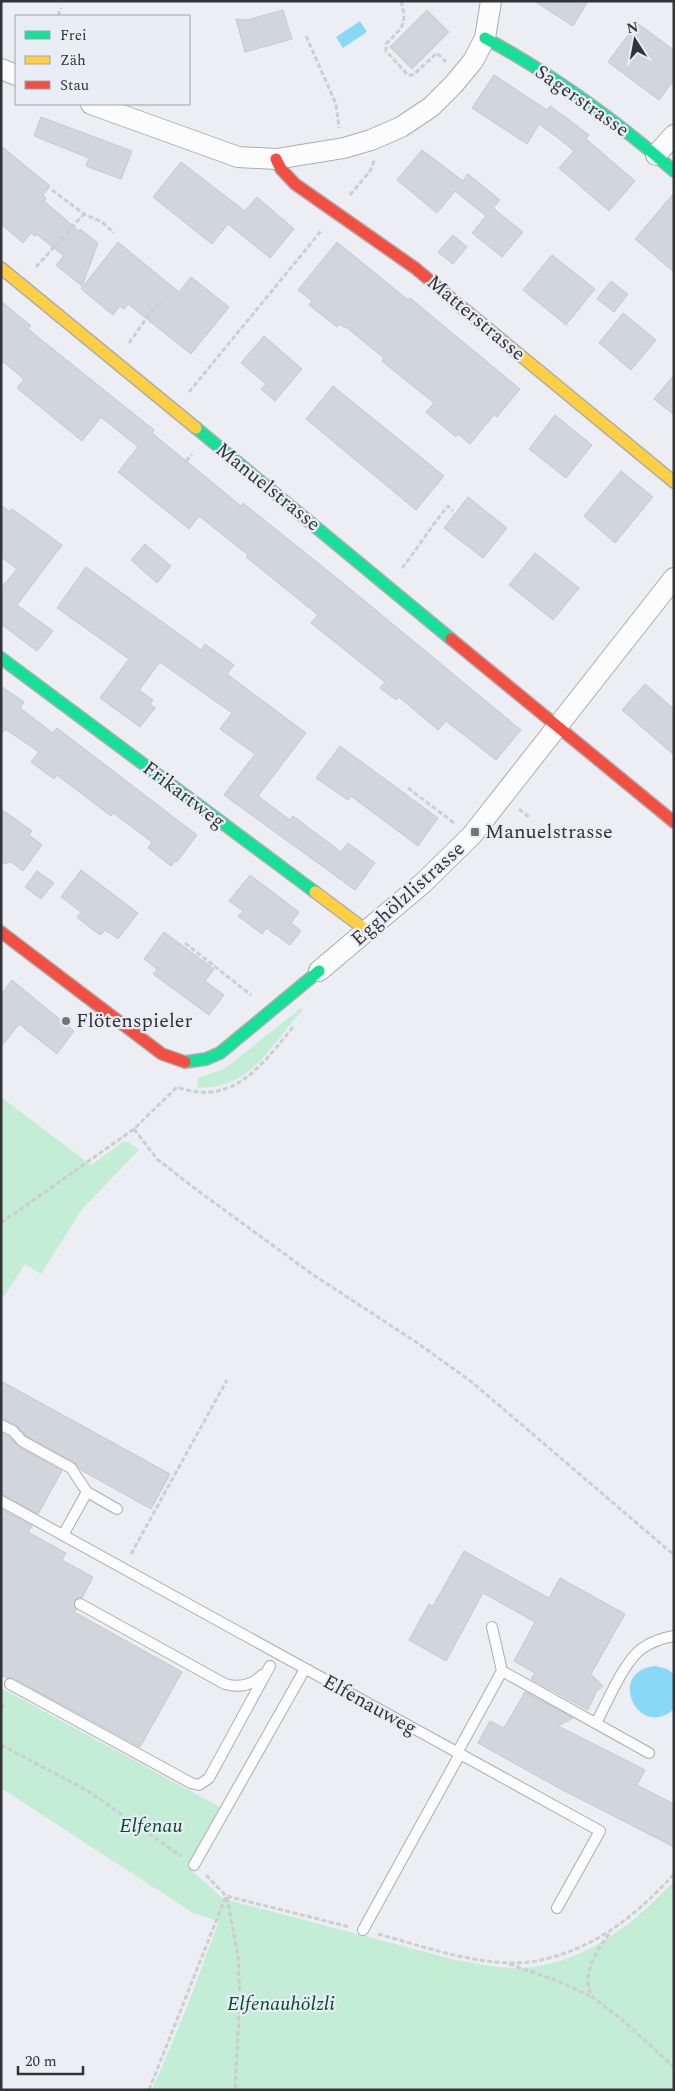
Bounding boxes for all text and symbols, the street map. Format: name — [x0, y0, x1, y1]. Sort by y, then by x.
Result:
legend — [15, 15, 190, 105]
north arrow — [610, 15, 660, 65]
text: N — [625, 16, 640, 39]
text: Frei — [60, 24, 87, 47]
text: Zäh — [60, 49, 86, 72]
street label: Sagerstrasse — [529, 57, 635, 145]
text: Stau — [60, 74, 89, 97]
street label: Matterstrasse — [420, 268, 532, 368]
street label: Manuelstrasse — [209, 435, 327, 539]
street label: Frikartweg — [136, 754, 232, 836]
place label: Manuelstrasse — [485, 817, 613, 847]
marker: Manuelstrasse — [469, 826, 481, 838]
street label: Egghölzlistrasse — [344, 834, 472, 954]
place label: Flötenspieler — [76, 1006, 192, 1036]
marker: Flötenspieler — [60, 1015, 72, 1027]
street label: Elfenauweg — [317, 1667, 423, 1743]
park label: Elfenau — [119, 1811, 183, 1841]
park label: Elfenauhölzli — [227, 1989, 335, 2019]
scale bar — [18, 2044, 82, 2076]
text: 20 m — [25, 2050, 57, 2073]

